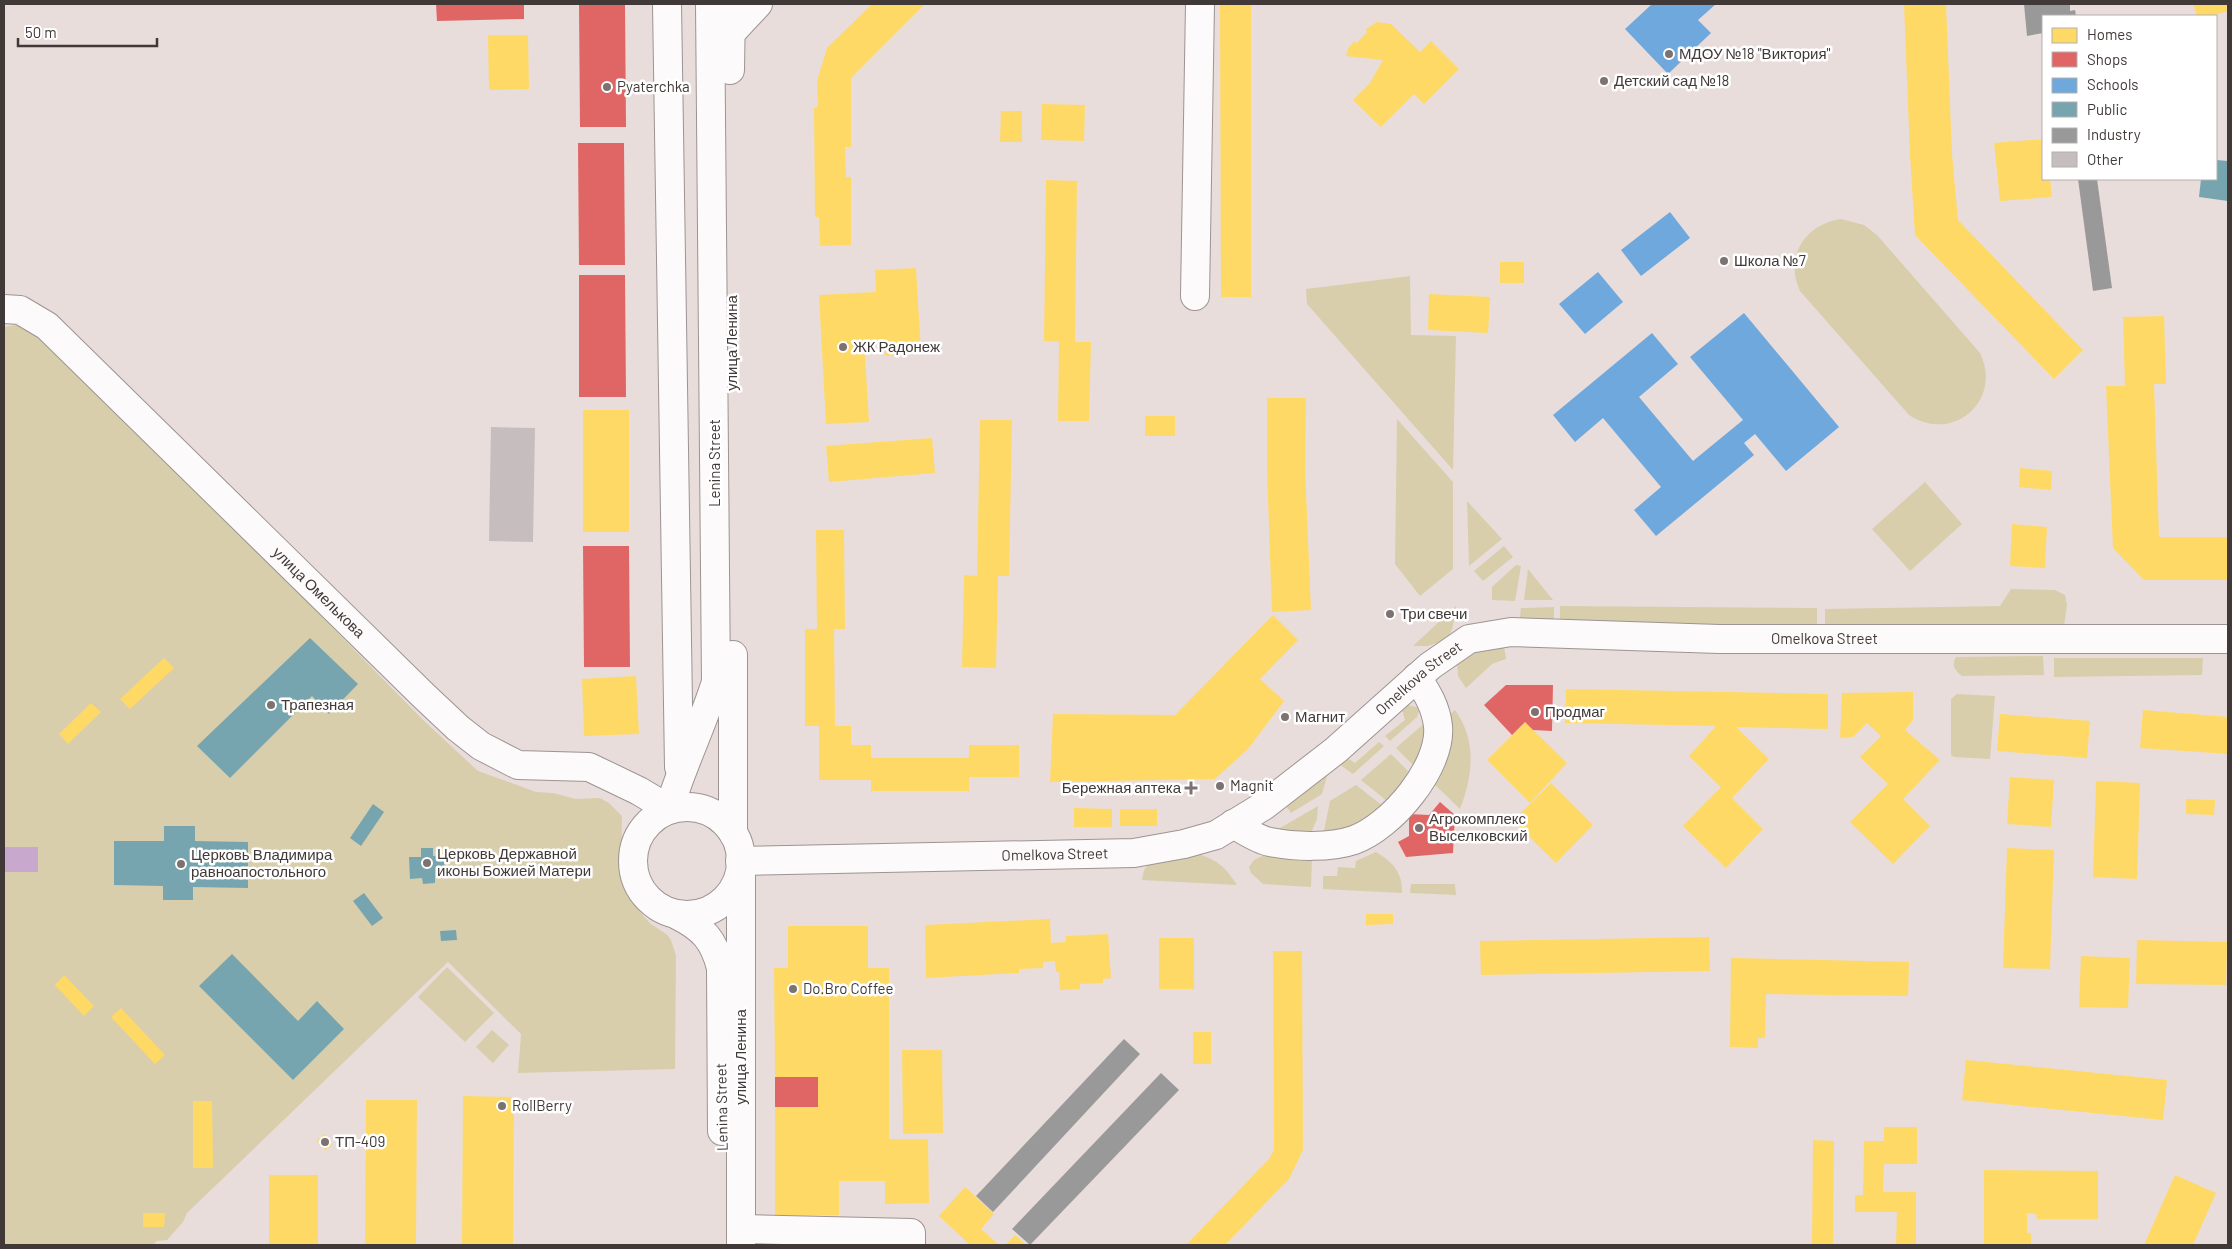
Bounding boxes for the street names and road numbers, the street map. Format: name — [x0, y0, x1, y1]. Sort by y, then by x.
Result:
street label: улица Ленина — [722, 294, 740, 391]
street label: Lenina Street — [705, 419, 723, 507]
street label: улица Омелькова — [270, 543, 370, 641]
street label: Omelkova Street — [1771, 629, 1878, 647]
street label: Omelkova Street — [1371, 637, 1465, 719]
street label: Omelkova Street — [1001, 844, 1109, 864]
street label: улица Ленина — [731, 1008, 749, 1105]
street label: Lenina Street — [711, 1063, 731, 1151]

